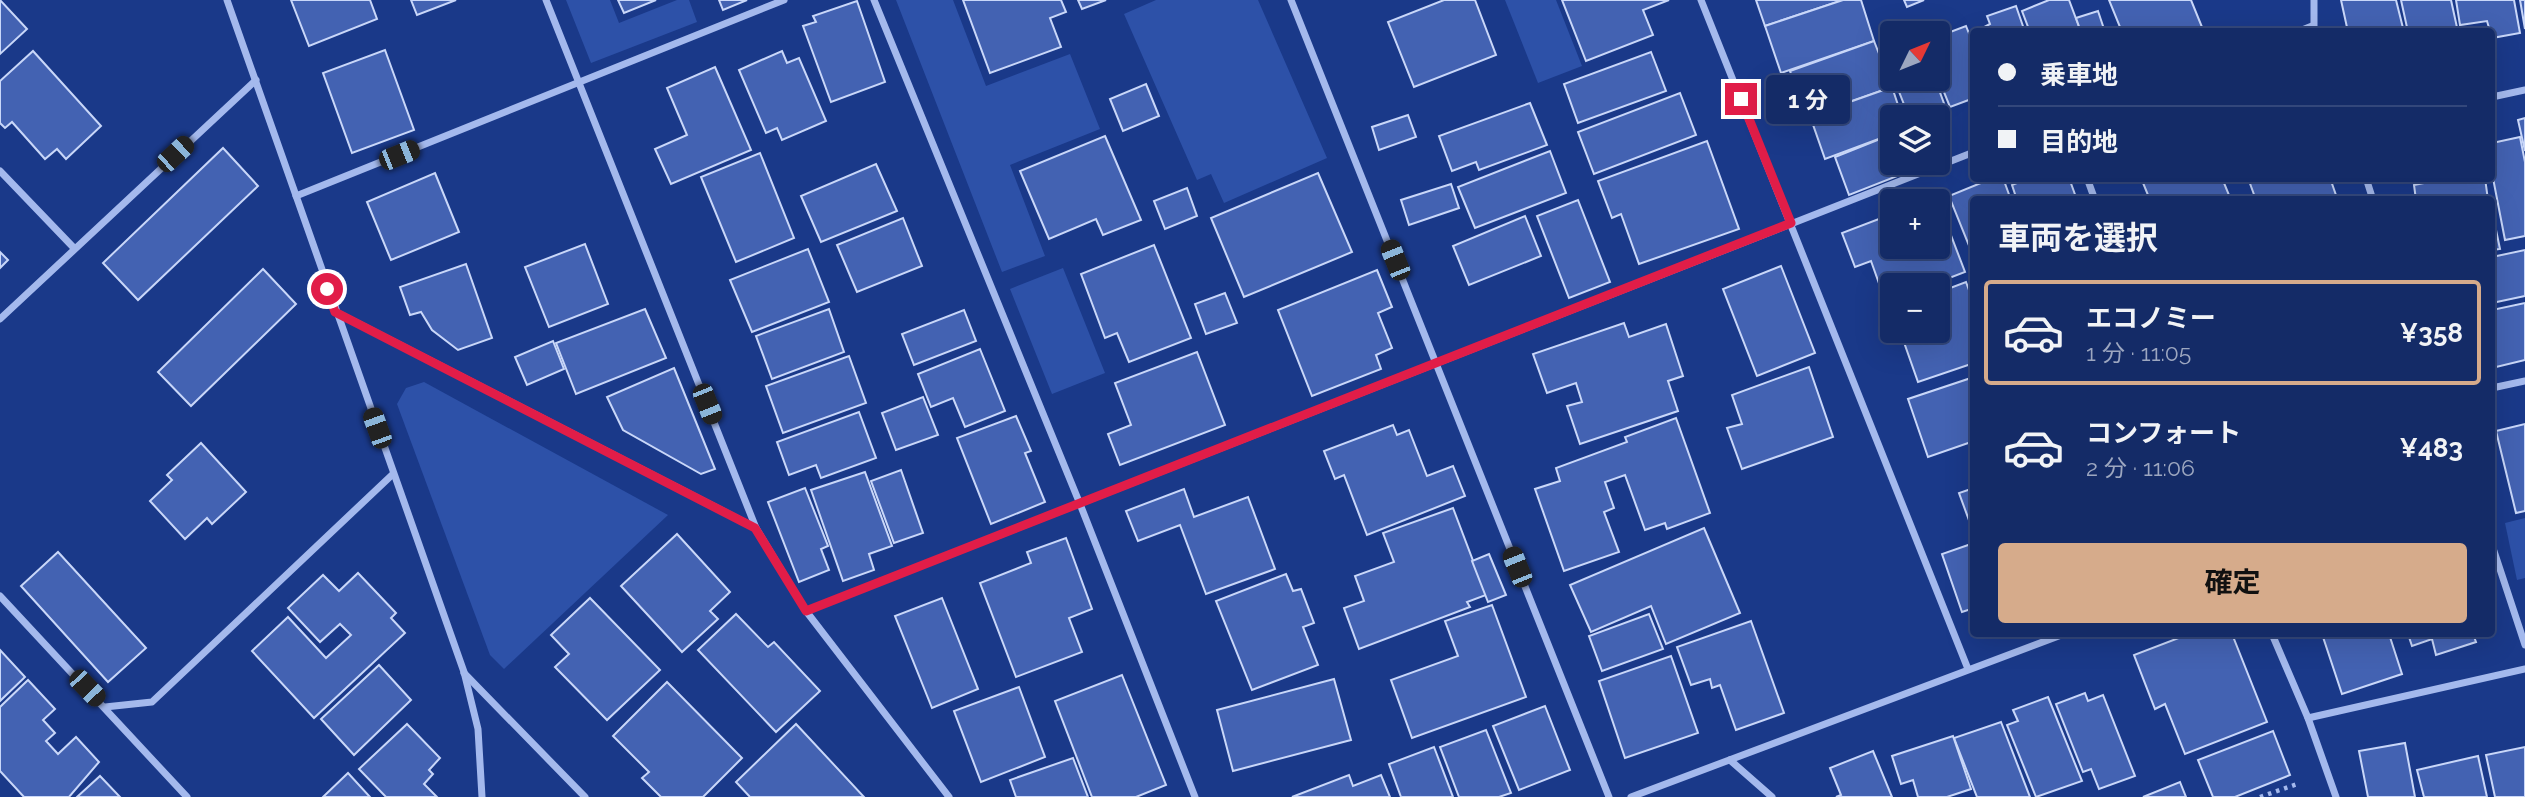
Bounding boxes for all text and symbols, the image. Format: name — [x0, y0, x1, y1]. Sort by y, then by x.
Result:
north arrow — [1880, 21, 1950, 91]
map controls — [1880, 21, 1950, 343]
text: 乗車地 — [2040, 60, 2118, 90]
callout: 1 分 — [1766, 74, 1850, 124]
route end — [1725, 83, 1757, 115]
text: 1 分 — [1788, 86, 1828, 113]
button: layers — [1880, 105, 1950, 175]
text: 目的地 — [2040, 127, 2118, 157]
car — [153, 132, 198, 176]
car — [376, 137, 423, 173]
button: + — [1880, 189, 1950, 259]
text: 車両を選択 — [1998, 219, 2158, 256]
car — [1378, 237, 1413, 283]
route start — [311, 273, 343, 305]
button: − — [1880, 273, 1950, 343]
icon: car — [2002, 301, 2065, 364]
text: エコノミー — [2086, 303, 2216, 333]
text: ¥358 — [2400, 318, 2463, 348]
text: 1 分 · 11:05 — [2086, 339, 2191, 366]
car — [690, 381, 725, 427]
car — [360, 405, 395, 451]
icon: car — [2002, 416, 2065, 479]
text: コンフォート — [2086, 418, 2241, 448]
text: ¥483 — [2399, 433, 2463, 463]
text: 2 分 · 11:06 — [2086, 454, 2195, 481]
button: 確定 — [1998, 543, 2467, 623]
car — [1500, 544, 1535, 590]
car — [65, 666, 110, 710]

